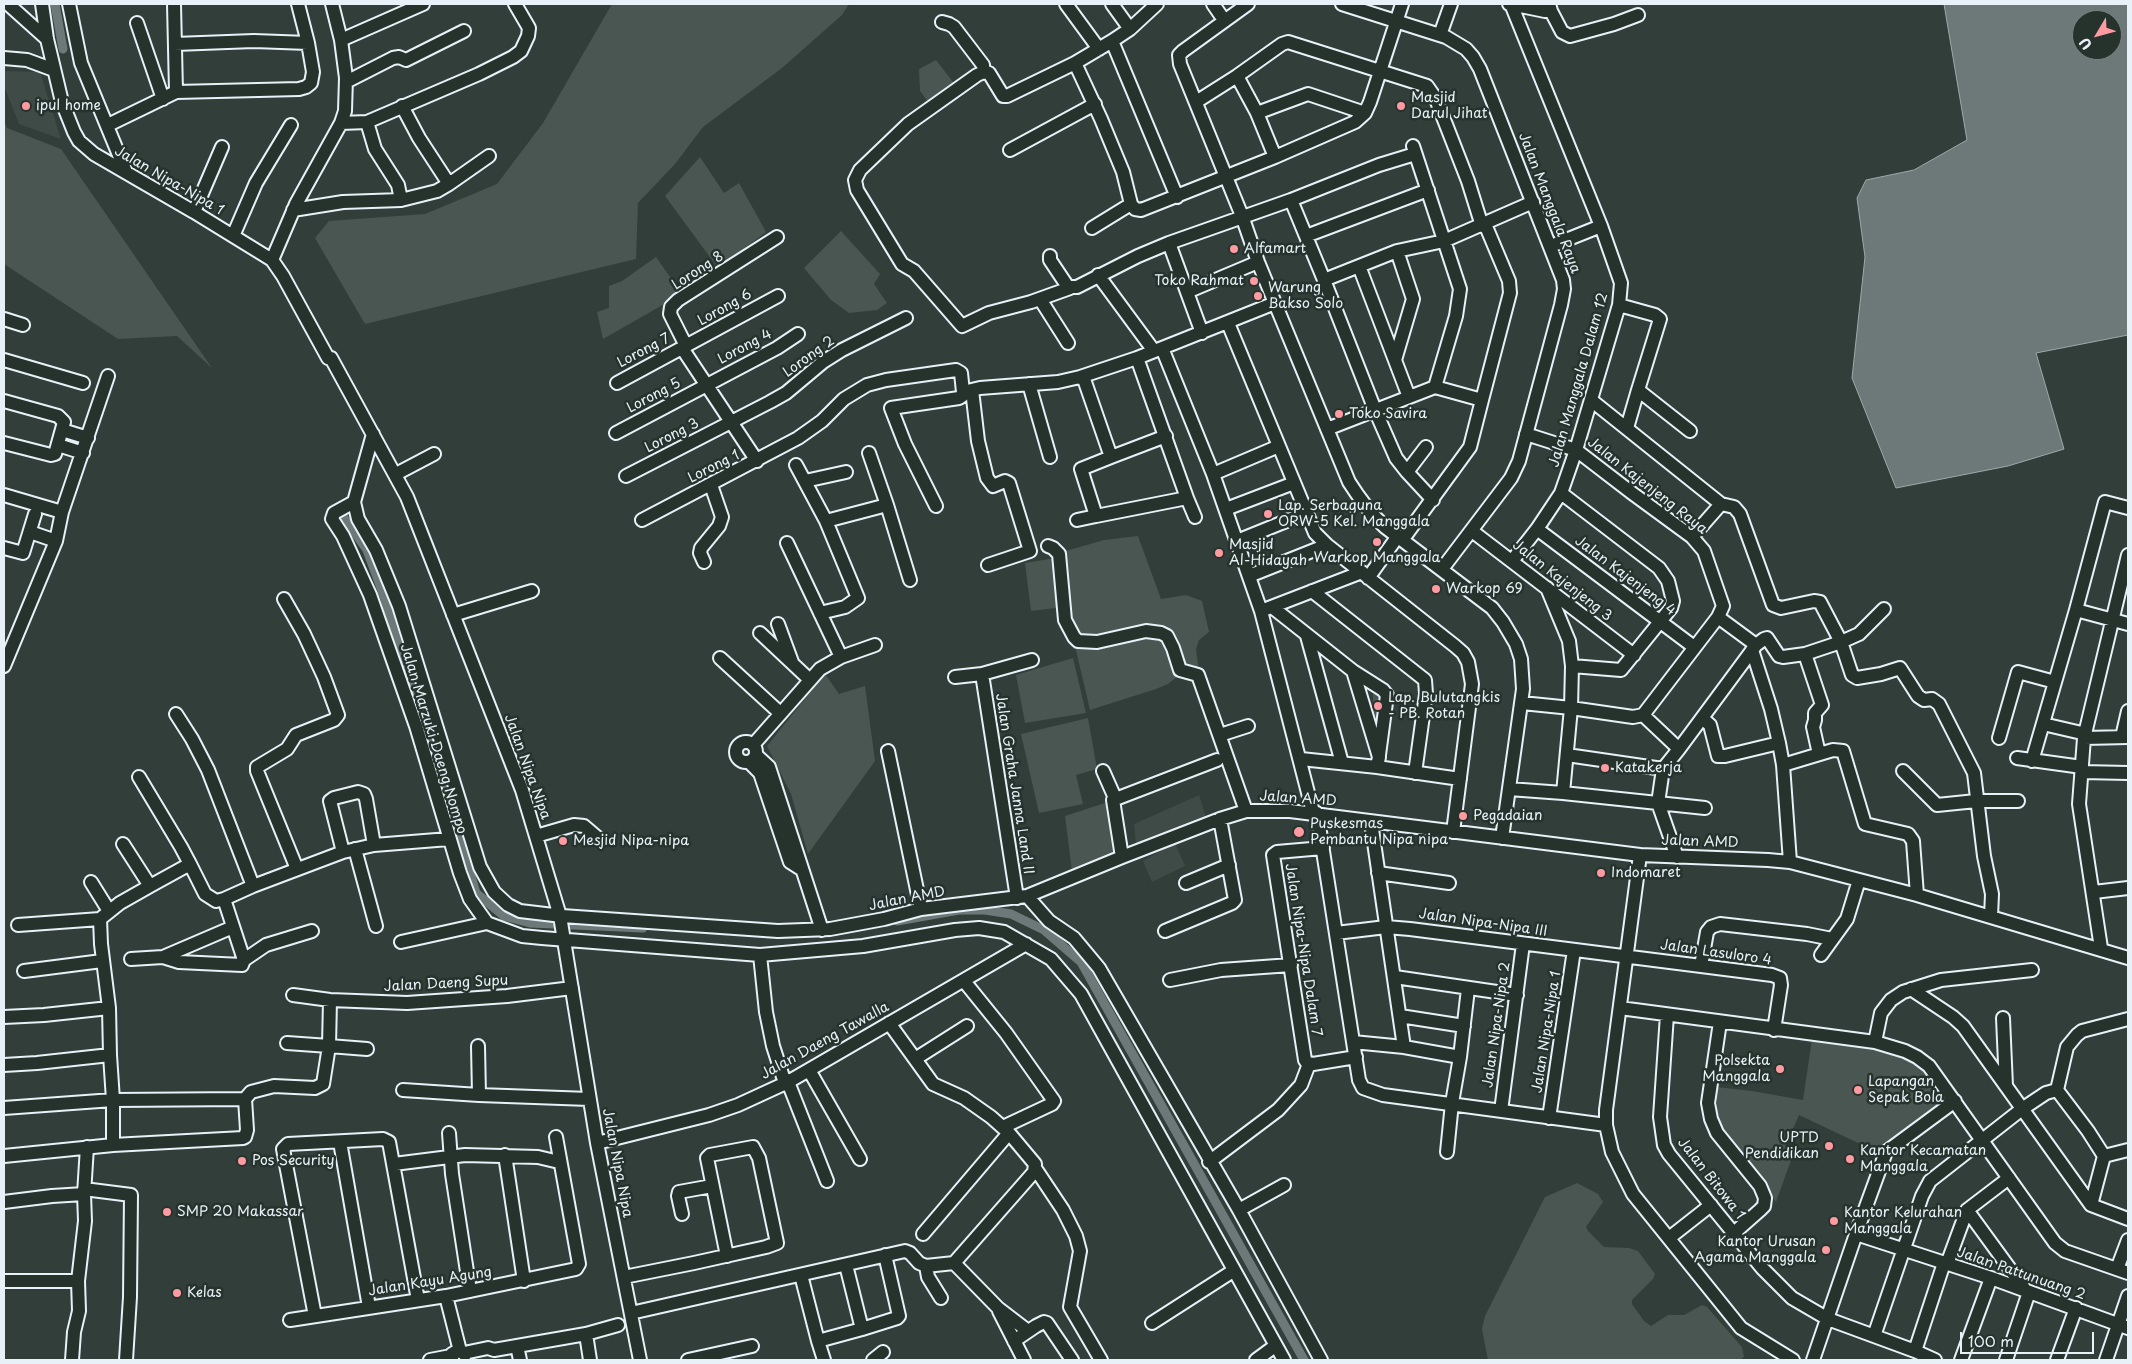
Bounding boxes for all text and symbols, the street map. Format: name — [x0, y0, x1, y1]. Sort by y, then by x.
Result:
north arrow — [2072, 10, 2122, 60]
text: U — [2074, 33, 2097, 54]
place label: Masjid Darul Jihat — [1411, 90, 1487, 122]
place label: ipul home — [36, 98, 101, 114]
marker: ipul home — [20, 100, 32, 112]
marker: Masjid Darul Jihat — [1395, 100, 1407, 112]
street label: Jalan Manggala Raya — [1514, 130, 1584, 276]
street label: Jalan Nipa-Nipa 1 — [111, 143, 227, 219]
place label: Alfamart — [1244, 241, 1306, 257]
marker: Alfamart — [1228, 243, 1240, 255]
street label: Lorong 8 — [669, 248, 727, 294]
place label: Toko Rahmat — [1154, 273, 1244, 289]
marker: Toko Rahmat — [1248, 275, 1260, 287]
place label: Warung Bakso Solo — [1268, 280, 1343, 312]
street label: Lorong 6 — [695, 286, 755, 330]
marker: Warung Bakso Solo — [1252, 290, 1264, 302]
street label: Jalan Manggala Dalam 12 — [1546, 291, 1612, 469]
street label: Lorong 4 — [715, 326, 775, 368]
street label: Lorong 7 — [615, 330, 673, 372]
street label: Lorong 2 — [780, 333, 838, 381]
street label: Lorong 5 — [624, 375, 684, 417]
place label: Toko Savira — [1349, 406, 1427, 422]
marker: Toko Savira — [1333, 408, 1345, 420]
street label: Lorong 3 — [642, 415, 702, 457]
street label: Jalan Kajenjeng Raya — [1584, 434, 1710, 538]
street label: Lorong 1 — [685, 447, 743, 487]
place label: Lap. Serbaguna ORW-5 Kel. Manggala — [1278, 498, 1430, 530]
marker: Lap. Serbaguna ORW-5 Kel. Manggala — [1262, 508, 1274, 520]
street label: Jalan Kajenjeng 4 — [1571, 533, 1679, 619]
marker: Warkop Manggala — [1371, 536, 1383, 548]
place label: Masjid Al-Hidayah — [1229, 537, 1307, 570]
street label: Jalan Kajenjeng 3 — [1509, 537, 1615, 625]
marker: Masjid Al-Hidayah — [1213, 547, 1225, 559]
place label: Warkop Manggala — [1314, 550, 1440, 566]
place label: Warkop 69 — [1446, 581, 1523, 597]
marker: Warkop 69 — [1430, 583, 1442, 595]
street label: Jalan Marzuki Daeng Nompo — [396, 642, 470, 836]
place label: Lap. Bulutangkis - PB. Rotan — [1388, 690, 1500, 722]
street label: Jalan Graha Janna Land II — [991, 692, 1037, 876]
marker: Lap. Bulutangkis - PB. Rotan — [1372, 700, 1384, 712]
street label: Jalan Nipa Nipa — [500, 712, 554, 822]
place label: Katakerja — [1615, 760, 1682, 776]
marker: Katakerja — [1599, 762, 1611, 774]
street label: Jalan AMD — [1259, 788, 1337, 810]
place label: Pegadaian — [1473, 808, 1542, 824]
marker: Pegadaian — [1457, 810, 1469, 822]
place label: Puskesmas Pembantu Nipa nipa — [1310, 816, 1448, 849]
marker: Puskesmas Pembantu Nipa nipa — [1292, 825, 1306, 839]
street label: Jalan AMD — [1661, 832, 1739, 852]
place label: Mesjid Nipa-nipa — [573, 833, 689, 849]
marker: Mesjid Nipa-nipa — [557, 835, 569, 847]
street label: Jalan Nipa-Nipa Dalam 7 — [1281, 862, 1325, 1038]
place label: Indomaret — [1611, 865, 1681, 881]
marker: Indomaret — [1595, 867, 1607, 879]
street label: Jalan AMD — [867, 883, 947, 915]
street label: Jalan Nipa-Nipa III — [1418, 906, 1548, 940]
street label: Jalan Lasuloro 4 — [1659, 937, 1773, 969]
street label: Jalan Nipa-Nipa 2 — [1480, 961, 1514, 1089]
street label: Jalan Nipa-Nipa 1 — [1529, 970, 1565, 1094]
street label: Jalan Daeng Supu — [383, 972, 509, 996]
street label: Jalan Daeng Tawalla — [758, 999, 892, 1083]
place label: Polsekta Manggala — [1702, 1053, 1770, 1086]
marker: Polsekta Manggala — [1774, 1063, 1786, 1075]
place label: Lapangan Sepak Bola — [1868, 1074, 1944, 1106]
marker: Lapangan Sepak Bola — [1852, 1084, 1864, 1096]
street label: Jalan Nipa Nipa — [598, 1107, 636, 1219]
place label: UPTD Pendidikan — [1745, 1130, 1819, 1162]
street label: Jalan Bitowa 1 — [1674, 1135, 1748, 1223]
marker: UPTD Pendidikan — [1823, 1140, 1835, 1152]
place label: Kantor Kecamatan Manggala — [1860, 1143, 1986, 1176]
place label: Pos Security — [252, 1153, 335, 1169]
marker: Kantor Kecamatan Manggala — [1844, 1153, 1856, 1165]
marker: Pos Security — [236, 1155, 248, 1167]
place label: SMP 20 Makassar — [177, 1204, 303, 1220]
place label: Kantor Kelurahan Manggala — [1844, 1205, 1962, 1238]
marker: SMP 20 Makassar — [161, 1206, 173, 1218]
marker: Kantor Kelurahan Manggala — [1828, 1215, 1840, 1227]
place label: Kantor Urusan Agama Manggala — [1694, 1234, 1816, 1266]
marker: Kantor Urusan Agama Manggala — [1820, 1244, 1832, 1256]
street label: Jalan Pattunuang 2 — [1954, 1244, 2088, 1304]
street label: Jalan Kayu Agung — [367, 1264, 493, 1300]
place label: Kelas — [187, 1285, 222, 1301]
marker: Kelas — [171, 1287, 183, 1299]
scale bar — [1962, 1322, 2096, 1354]
text: 100 m — [1968, 1329, 2014, 1352]

